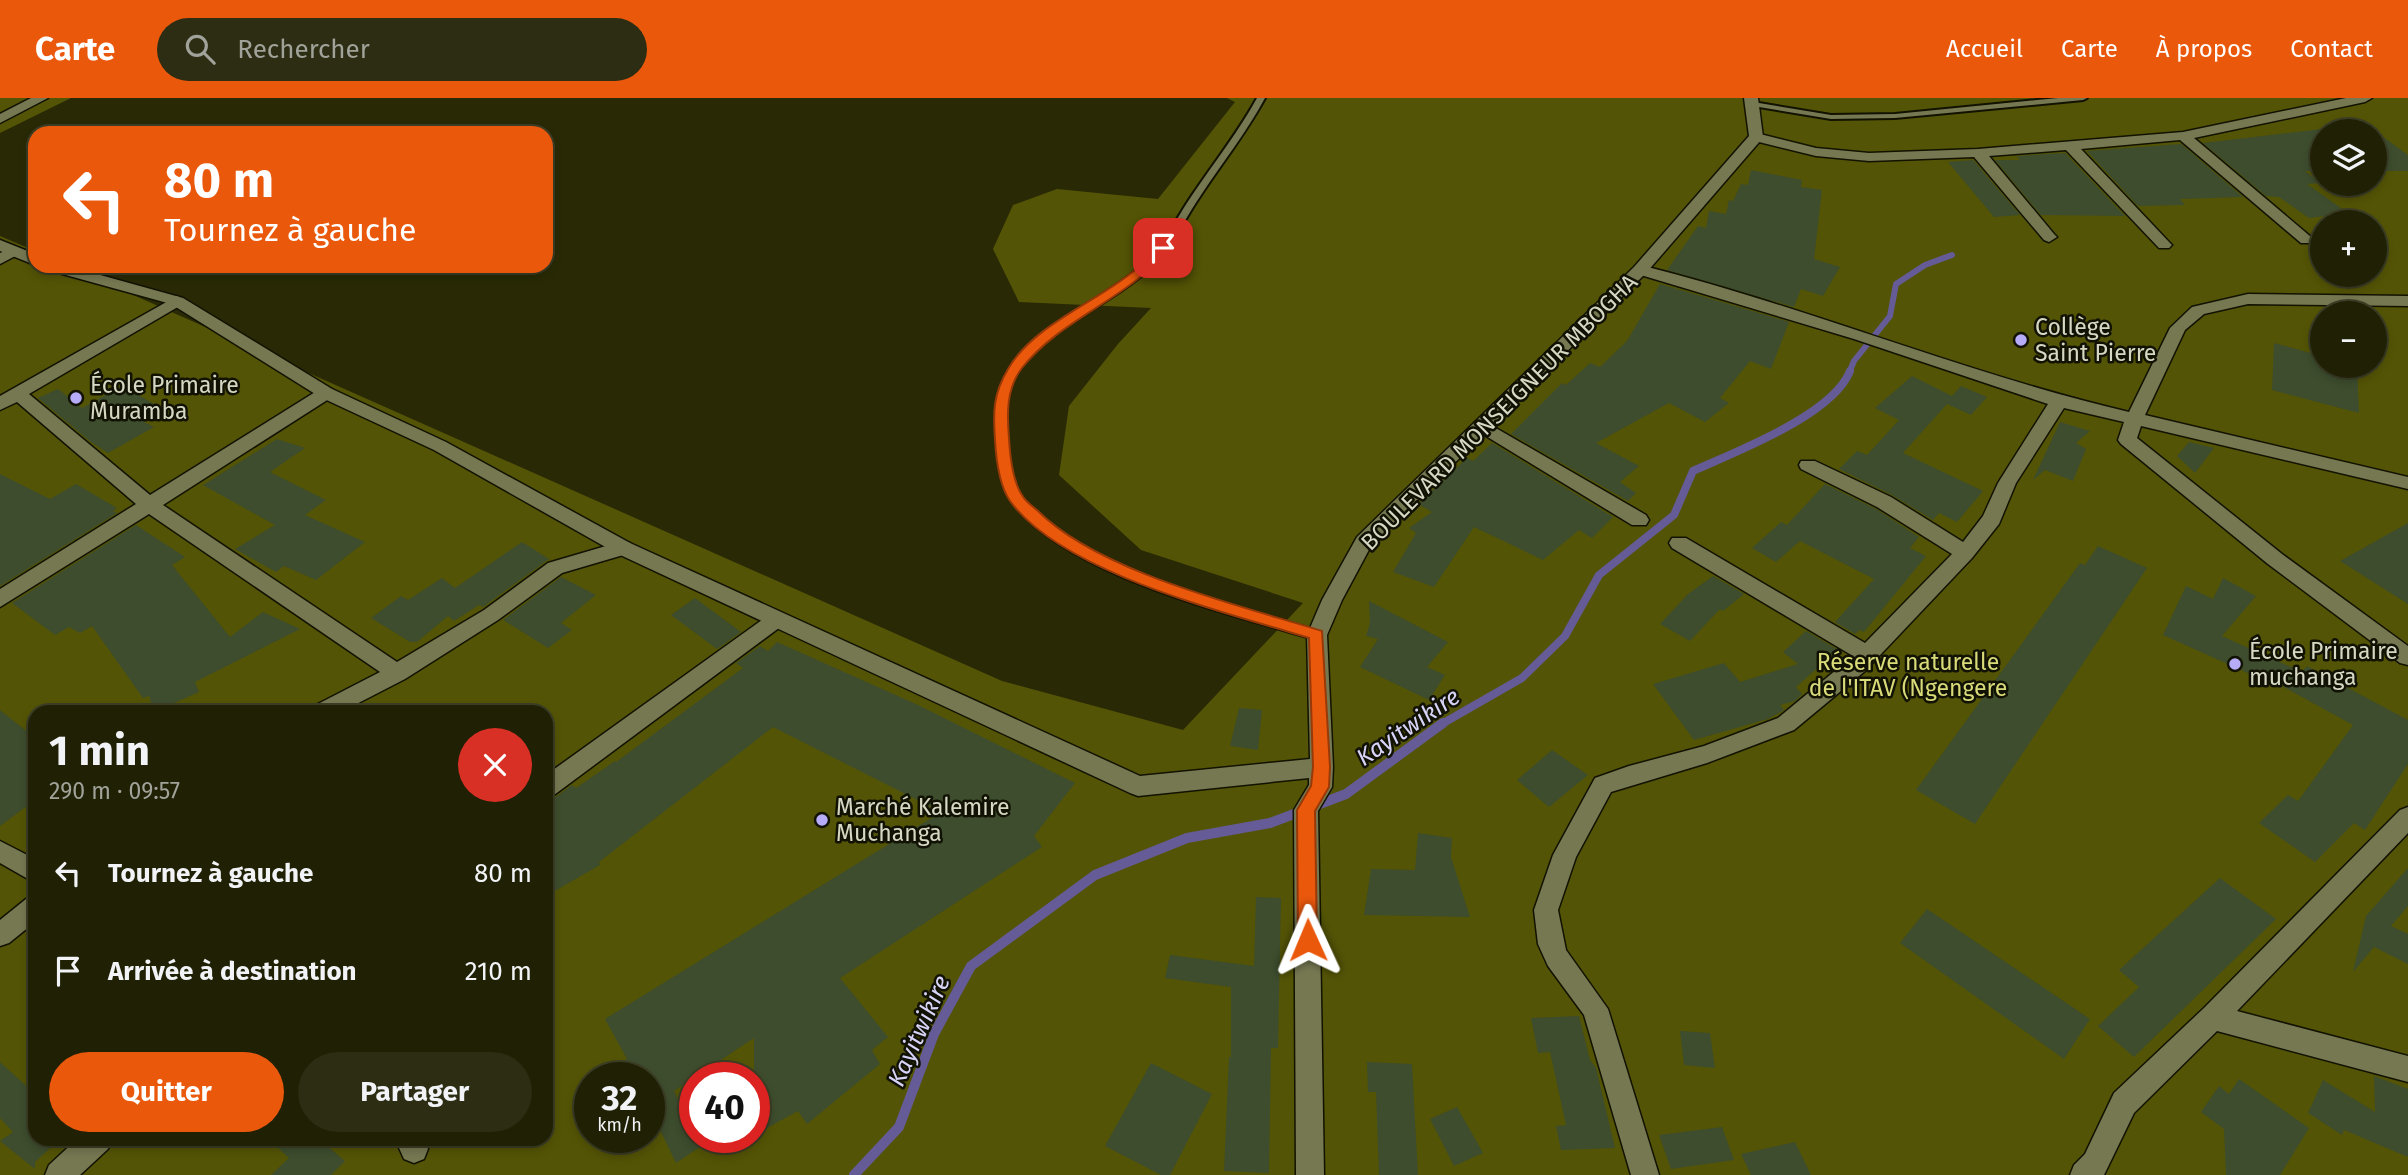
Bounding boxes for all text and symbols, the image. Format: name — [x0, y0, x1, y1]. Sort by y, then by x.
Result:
search box — [157, 18, 647, 81]
text: Carte — [35, 29, 115, 69]
icon: search — [181, 30, 219, 68]
text: Rechercher — [237, 34, 370, 65]
text: Accueil — [1946, 35, 2023, 63]
text: Carte — [2061, 35, 2118, 63]
text: À propos — [2156, 35, 2252, 63]
text: Contact — [2290, 35, 2373, 63]
map controls — [2310, 119, 2387, 378]
button: layers — [2310, 119, 2387, 196]
text: 80 m — [164, 151, 274, 210]
icon: left — [49, 154, 140, 245]
button: + — [2310, 210, 2387, 287]
text: Tournez à gauche — [164, 211, 416, 249]
pin — [1133, 218, 1193, 278]
icon: arrive — [1144, 229, 1182, 267]
street label: BOULEVARD MONSEIGNEUR MBOGHA — [1355, 267, 1644, 556]
button: − — [2310, 301, 2387, 378]
place label: Collège Saint Pierre — [2035, 313, 2156, 367]
marker: Collège Saint Pierre — [2013, 332, 2029, 348]
place label: École Primaire Muramba — [90, 370, 239, 425]
marker: École Primaire Muramba — [68, 390, 84, 406]
place label: École Primaire muchanga — [2249, 636, 2398, 691]
park label: Réserve naturelle de l'ITAV (Ngengere — [1809, 648, 2007, 702]
marker: École Primaire muchanga — [2227, 656, 2243, 672]
water label: Kayitwikire — [1351, 682, 1465, 772]
text: 1 min — [49, 726, 150, 776]
button: close — [458, 728, 532, 802]
text: 290 m · 09:57 — [49, 777, 180, 805]
place label: Marché Kalemire Muchanga — [836, 793, 1009, 847]
marker: Marché Kalemire Muchanga — [814, 812, 830, 828]
icon: left — [49, 854, 87, 892]
text: Tournez à gauche — [108, 858, 313, 889]
text: 80 m — [474, 858, 532, 889]
position arrow — [1271, 903, 1345, 977]
icon: arrive — [49, 952, 87, 990]
text: Arrivée à destination — [108, 956, 357, 987]
text: 210 m — [465, 956, 532, 987]
water label: Kayitwikire — [882, 971, 956, 1091]
button: Quitter — [49, 1052, 284, 1132]
button: Partager — [298, 1052, 532, 1132]
speed limit sign: 40 — [679, 1062, 770, 1153]
text: 32 — [602, 1077, 637, 1119]
text: km/h — [597, 1114, 642, 1136]

